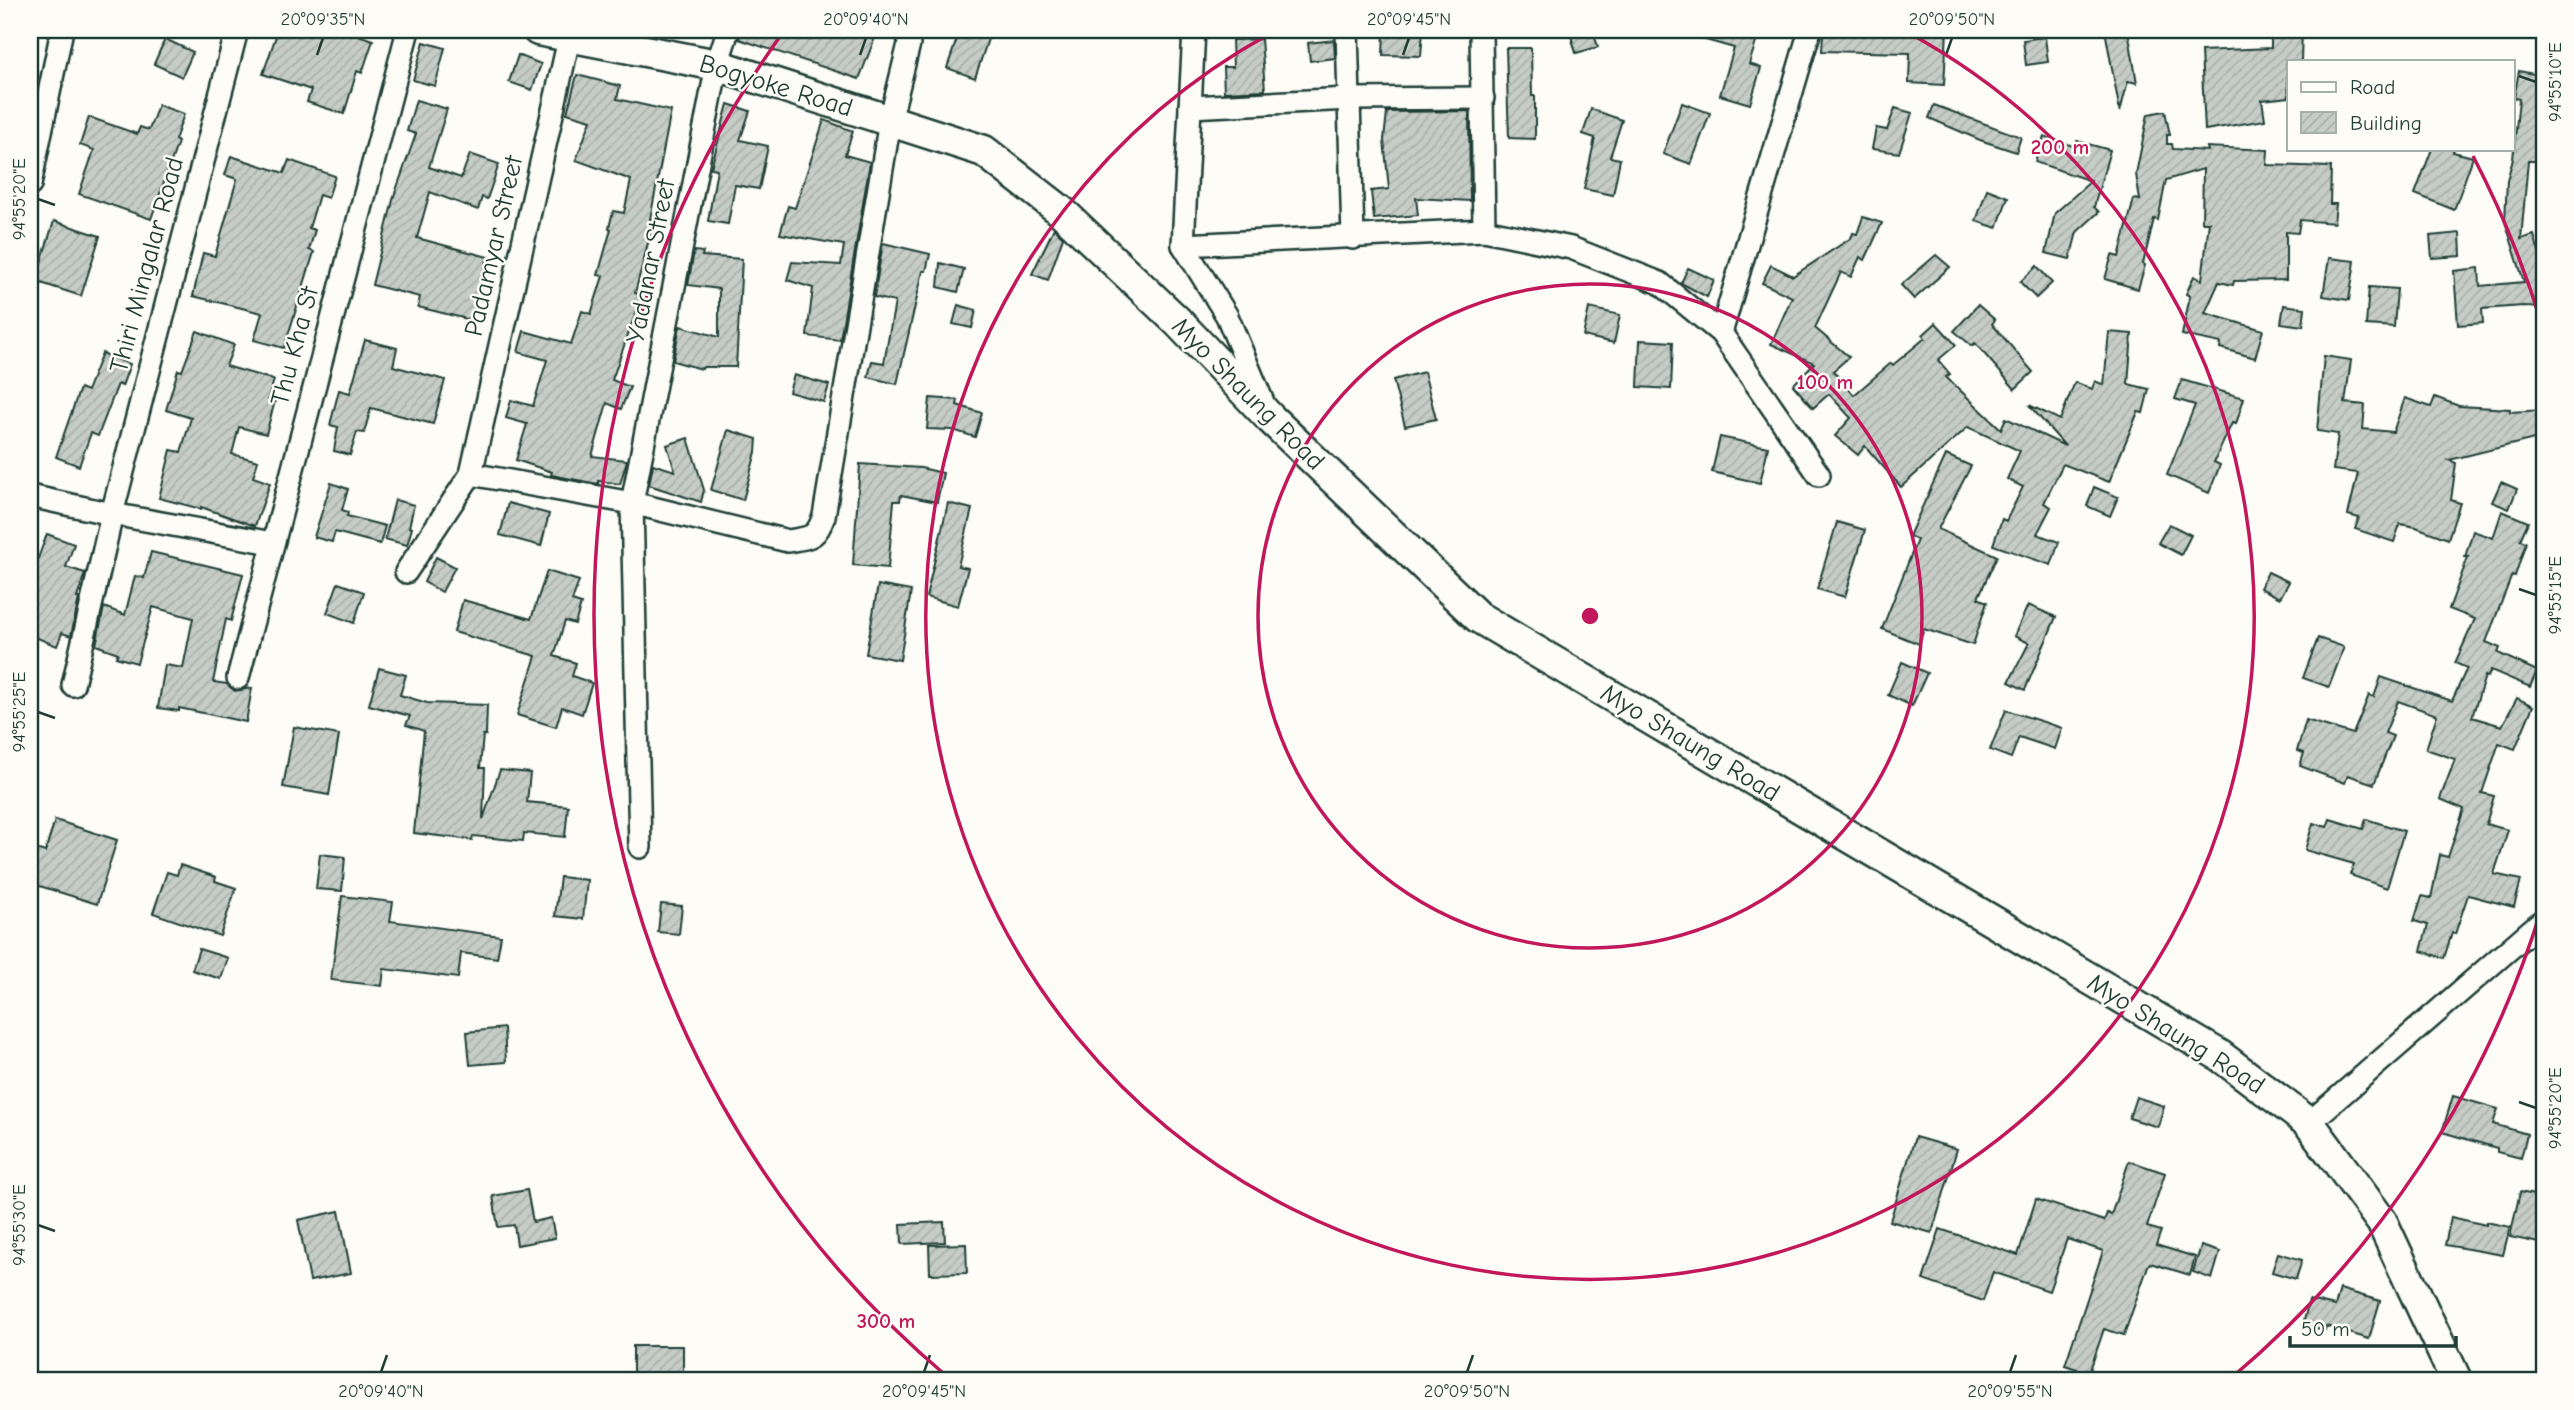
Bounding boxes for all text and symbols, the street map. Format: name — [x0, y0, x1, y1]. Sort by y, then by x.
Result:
text: 20°09'35"N — [281, 9, 365, 30]
text: 20°09'40"N — [823, 9, 909, 30]
text: 20°09'45"N — [1367, 9, 1451, 30]
text: 20°09'50"N — [1909, 9, 1995, 30]
text: 94°55'10"E — [2545, 42, 2566, 122]
street label: Bogyoke Road — [696, 48, 856, 124]
legend — [2287, 60, 2514, 150]
text: Road — [2350, 75, 2395, 99]
text: Building — [2350, 111, 2422, 135]
text: 200 m — [2031, 135, 2089, 159]
street label: Padamyar Street — [459, 151, 530, 339]
street label: Thiri Mingalar Road — [104, 154, 190, 376]
text: 94°55'20"E — [9, 158, 30, 240]
street label: Yadanar Street — [620, 175, 682, 346]
street label: Thu Kha St — [265, 282, 326, 409]
street label: Myo Shaung Road — [1165, 311, 1331, 477]
text: 100 m — [1797, 370, 1853, 394]
text: 94°55'15"E — [2545, 556, 2566, 634]
centre of rings — [1578, 604, 1602, 628]
text: 94°55'25"E — [9, 671, 30, 752]
street label: Myo Shaung Road — [1595, 678, 1785, 808]
street label: Myo Shaung Road — [2082, 967, 2270, 1101]
text: 94°55'20"E — [2545, 1067, 2566, 1149]
text: 94°55'30"E — [9, 1184, 30, 1266]
scale bar — [2290, 1305, 2457, 1349]
text: 300 m — [857, 1309, 915, 1333]
text: 50 m — [2301, 1317, 2350, 1341]
text: 20°09'40"N — [338, 1381, 424, 1402]
text: 20°09'45"N — [882, 1381, 966, 1402]
text: 20°09'50"N — [1424, 1381, 1510, 1402]
text: 20°09'55"N — [1967, 1381, 2053, 1402]

